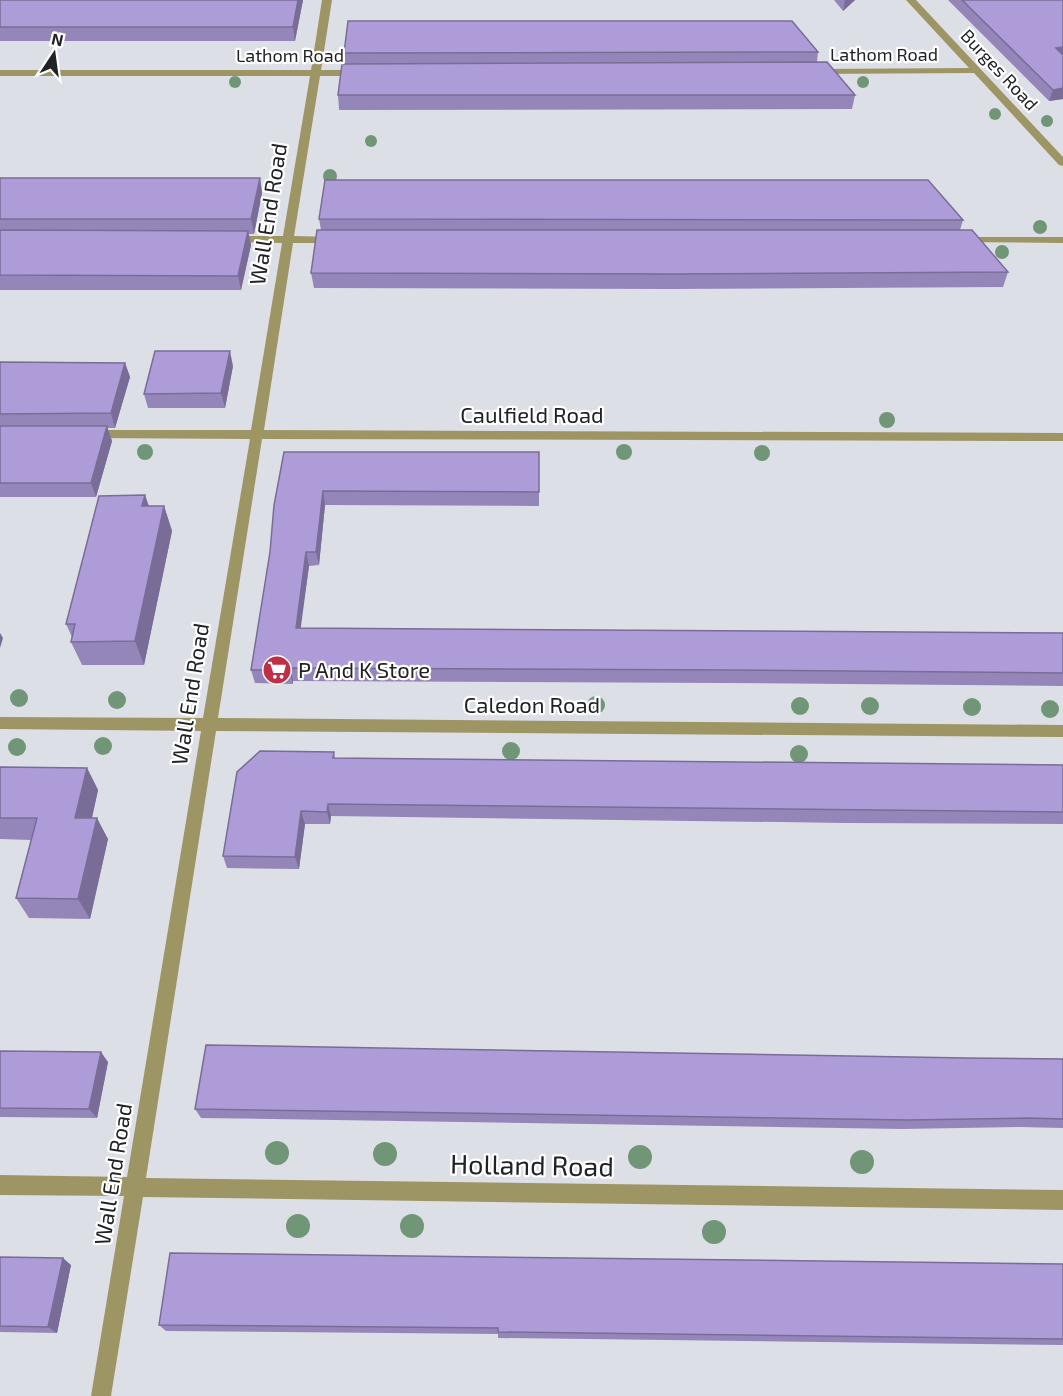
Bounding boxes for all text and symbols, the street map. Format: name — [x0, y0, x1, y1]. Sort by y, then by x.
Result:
north arrow — [24, 24, 84, 84]
street label: Burges Road — [957, 24, 1043, 114]
text: N — [50, 28, 65, 49]
street label: Lathom Road — [830, 43, 938, 65]
street label: Lathom Road — [236, 44, 344, 66]
street label: Wall End Road — [243, 141, 291, 287]
street label: Caulfield Road — [460, 401, 604, 427]
street label: Wall End Road — [165, 621, 213, 767]
supermarket icon: P And K Store — [261, 654, 293, 686]
place label: P And K Store — [298, 656, 430, 682]
street label: Caledon Road — [464, 691, 600, 717]
street label: Wall End Road — [88, 1101, 136, 1247]
street label: Holland Road — [450, 1147, 614, 1181]

